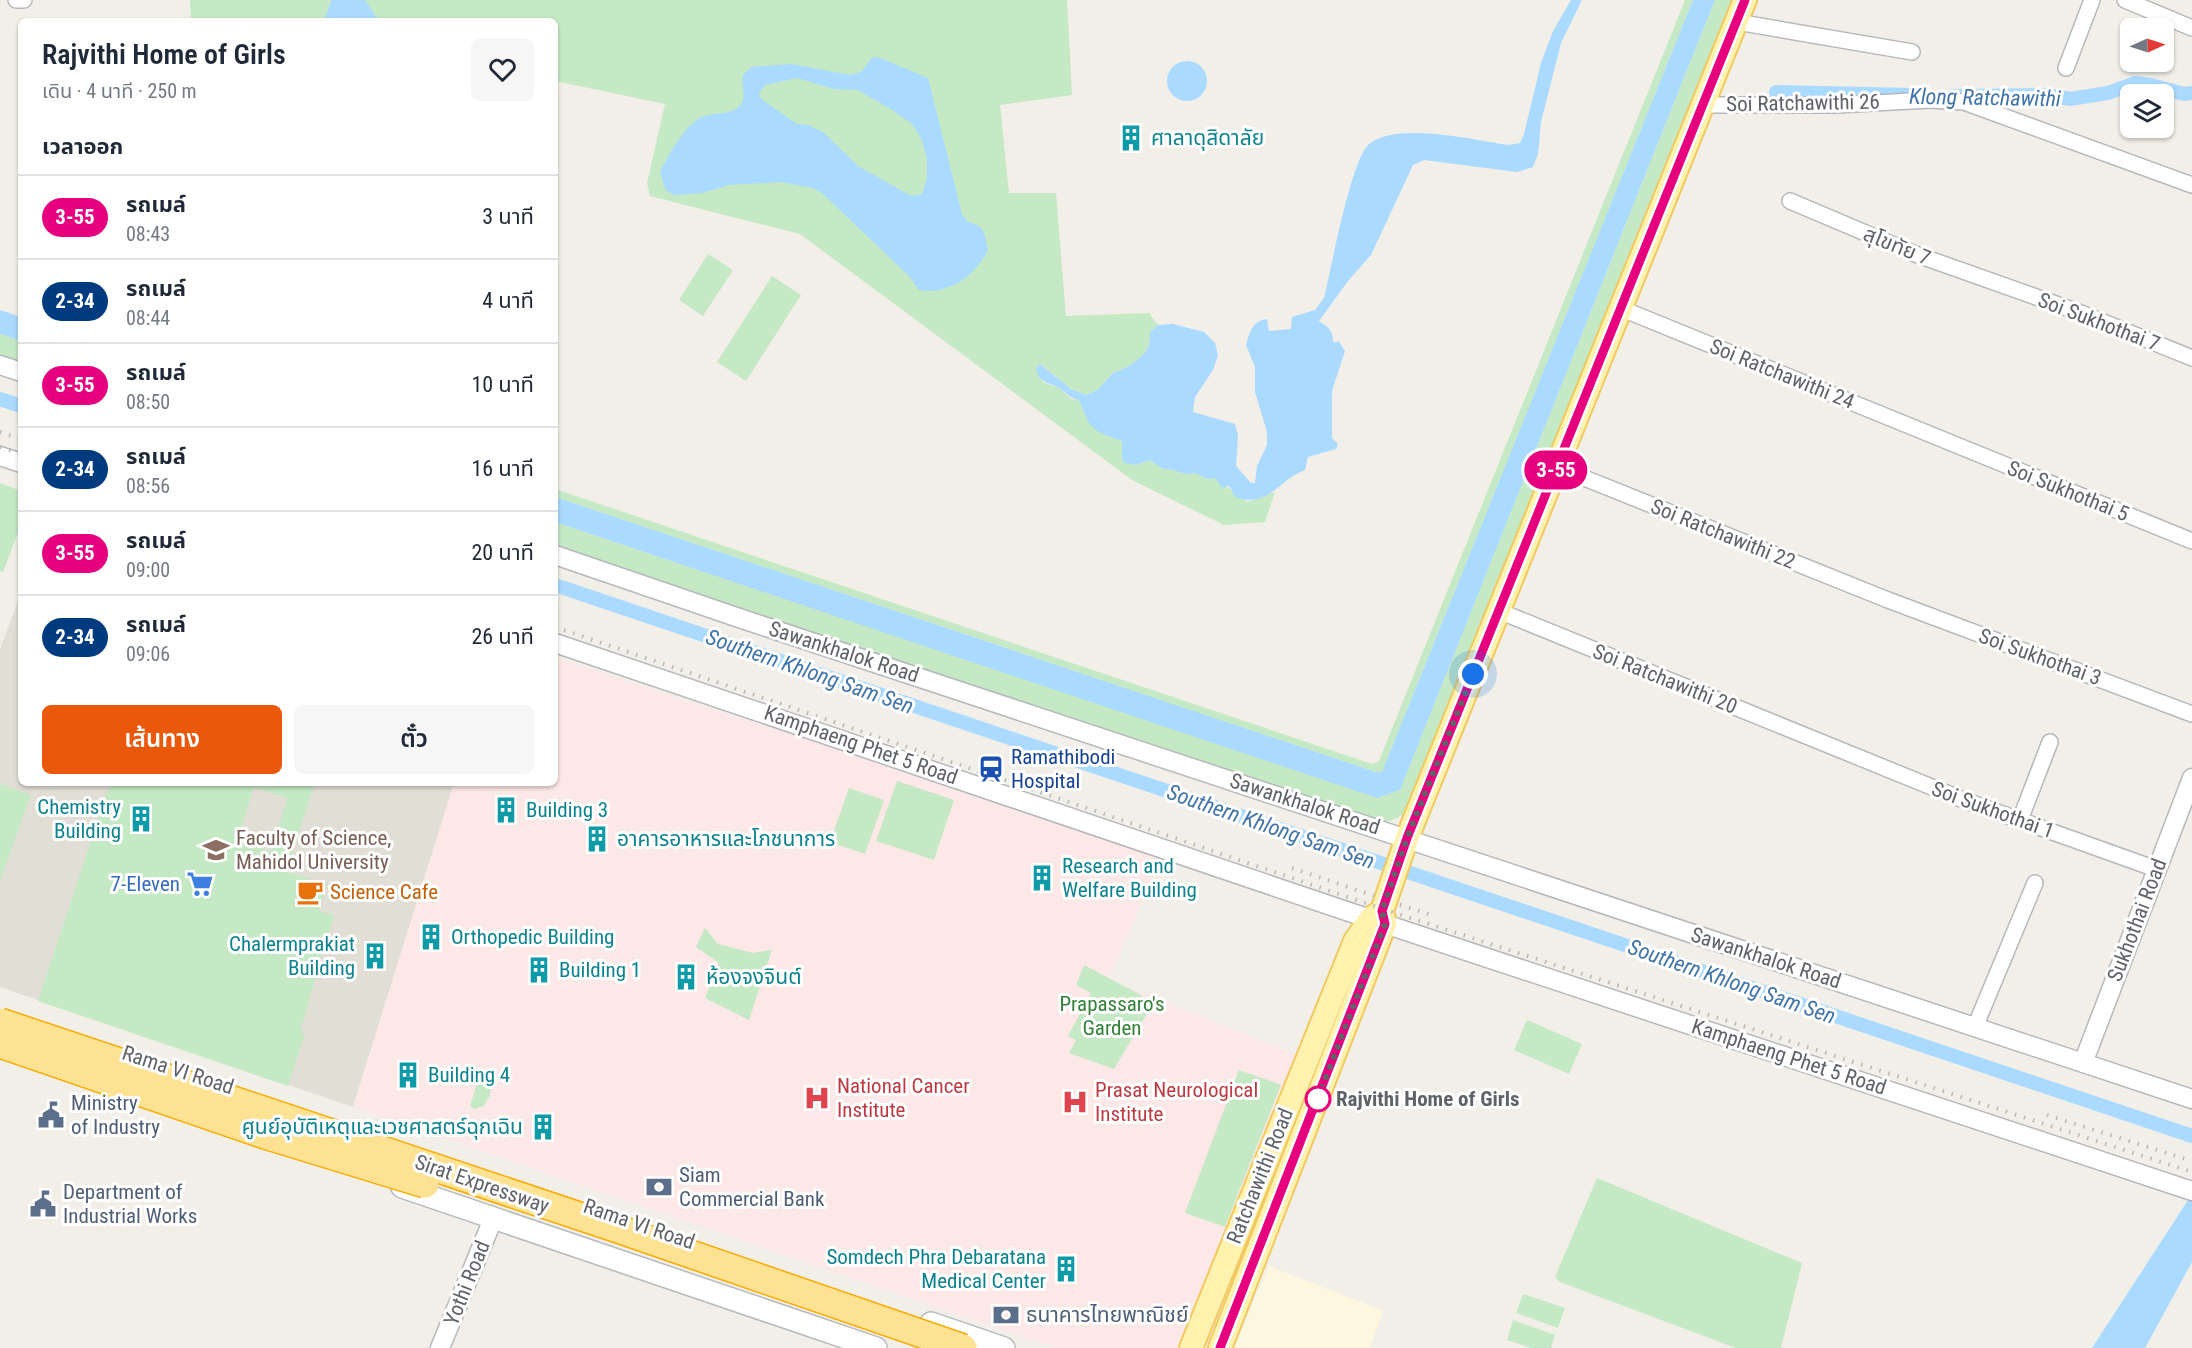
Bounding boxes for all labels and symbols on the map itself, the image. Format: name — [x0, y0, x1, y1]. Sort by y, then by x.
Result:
north arrow — [2120, 18, 2174, 72]
water label: Klong Ratchawithi — [1909, 84, 2061, 111]
street label: Soi Ratchawithi 26 — [1726, 90, 1880, 116]
building icon: ศาลาดุสิดาลัย — [1116, 123, 1146, 153]
place label: ศาลาดุสิดาลัย — [1151, 126, 1264, 151]
street label: สุโขทัย 7 — [1860, 222, 1934, 271]
street label: Soi Sukhothai 7 — [2035, 288, 2163, 356]
street label: Soi Ratchawithi 24 — [1706, 334, 1858, 414]
line badge: 3-55 — [1514, 450, 1598, 490]
street label: Soi Sukhothai 5 — [2004, 456, 2132, 526]
street label: Soi Ratchawithi 22 — [1647, 494, 1799, 574]
street label: Sawankhalok Road — [766, 616, 922, 688]
water label: Southern Khlong Sam Sen — [703, 624, 917, 719]
street label: Soi Sukhothai 3 — [1975, 624, 2105, 690]
street label: Soi Ratchawithi 20 — [1589, 639, 1741, 719]
your location — [1458, 659, 1488, 689]
street label: Kamphaeng Phet 5 Road — [761, 701, 961, 789]
place label: Ramathibodi Hospital — [1011, 745, 1115, 793]
station icon: Ramathibodi Hospital — [976, 754, 1006, 784]
street label: Sawankhalok Road — [1227, 768, 1383, 840]
street label: Soi Sukhothai 1 — [1928, 777, 2058, 843]
water label: Southern Khlong Sam Sen — [1164, 779, 1378, 874]
place label: Chemistry Building — [37, 795, 121, 843]
building icon: Building 3 — [491, 795, 521, 825]
place label: Building 3 — [526, 798, 608, 822]
building icon: Chemistry Building — [126, 804, 156, 834]
building icon: อาคารอาหารและโภชนาการ — [582, 824, 612, 854]
place label: Faculty of Science, Mahidol University — [236, 826, 391, 874]
place label: อาคารอาหารและโภชนาการ — [617, 827, 835, 851]
school or university icon: Faculty of Science, Mahidol University — [201, 835, 231, 865]
place label: Research and Welfare Building — [1062, 854, 1197, 902]
street label: Sukhothai Road — [2103, 855, 2171, 985]
building icon: Research and Welfare Building — [1027, 863, 1057, 893]
supermarket icon: 7-Eleven — [185, 869, 215, 899]
place label: 7-Eleven — [111, 872, 180, 896]
cafe icon: Science Cafe — [295, 877, 325, 907]
place label: Science Cafe — [330, 880, 438, 904]
building icon: Orthopedic Building — [416, 922, 446, 952]
street label: Sawankhalok Road — [1688, 922, 1844, 994]
place label: Orthopedic Building — [451, 925, 614, 949]
place label: Chalermprakiat Building — [229, 932, 355, 980]
water label: Southern Khlong Sam Sen — [1625, 934, 1839, 1029]
building icon: Chalermprakiat Building — [360, 941, 390, 971]
building icon: Building 1 — [524, 955, 554, 985]
place label: Building 1 — [559, 958, 641, 982]
building icon: ห้องจงจินต์ — [671, 962, 701, 992]
place label: ห้องจงจินต์ — [706, 965, 802, 989]
park label: Prapassaro's Garden — [1059, 992, 1165, 1040]
street label: Kamphaeng Phet 5 Road — [1689, 1014, 1889, 1100]
street label: Rama VI Road — [119, 1041, 237, 1099]
building icon: Building 4 — [393, 1060, 423, 1090]
place label: Building 4 — [428, 1063, 510, 1087]
place label: National Cancer Institute — [837, 1074, 970, 1122]
place label: Prasat Neurological Institute — [1095, 1078, 1258, 1126]
hospital icon: National Cancer Institute — [802, 1083, 832, 1113]
marker: Rajvithi Home of Girls — [1305, 1086, 1331, 1112]
hospital icon: Prasat Neurological Institute — [1060, 1087, 1090, 1117]
place label: Rajvithi Home of Girls — [1336, 1087, 1520, 1111]
place label: Ministry of Industry — [71, 1091, 160, 1139]
public building icon: Ministry of Industry — [36, 1100, 66, 1130]
street label: Ratchawithi Road — [1222, 1105, 1298, 1247]
building icon: ศูนย์อุบัติเหตุและเวชศาสตร์ฉุกเฉิน — [528, 1112, 558, 1142]
place label: ศูนย์อุบัติเหตุและเวชศาสตร์ฉุกเฉิน — [242, 1115, 523, 1140]
street label: Sirat Expressway — [412, 1150, 552, 1218]
place label: Siam Commercial Bank — [679, 1163, 825, 1211]
bank icon: Siam Commercial Bank — [644, 1172, 674, 1202]
place label: Department of Industrial Works — [63, 1180, 197, 1228]
public building icon: Department of Industrial Works — [28, 1189, 58, 1219]
street label: Rama VI Road — [580, 1194, 698, 1254]
street label: Yothi Road — [439, 1237, 495, 1329]
place label: Somdech Phra Debaratana Medical Center — [826, 1245, 1046, 1293]
building icon: Somdech Phra Debaratana Medical Center — [1051, 1254, 1081, 1284]
bank icon: ธนาคารไทยพาณิชย์ — [991, 1300, 1021, 1330]
place label: ธนาคารไทยพาณิชย์ — [1026, 1303, 1189, 1327]

